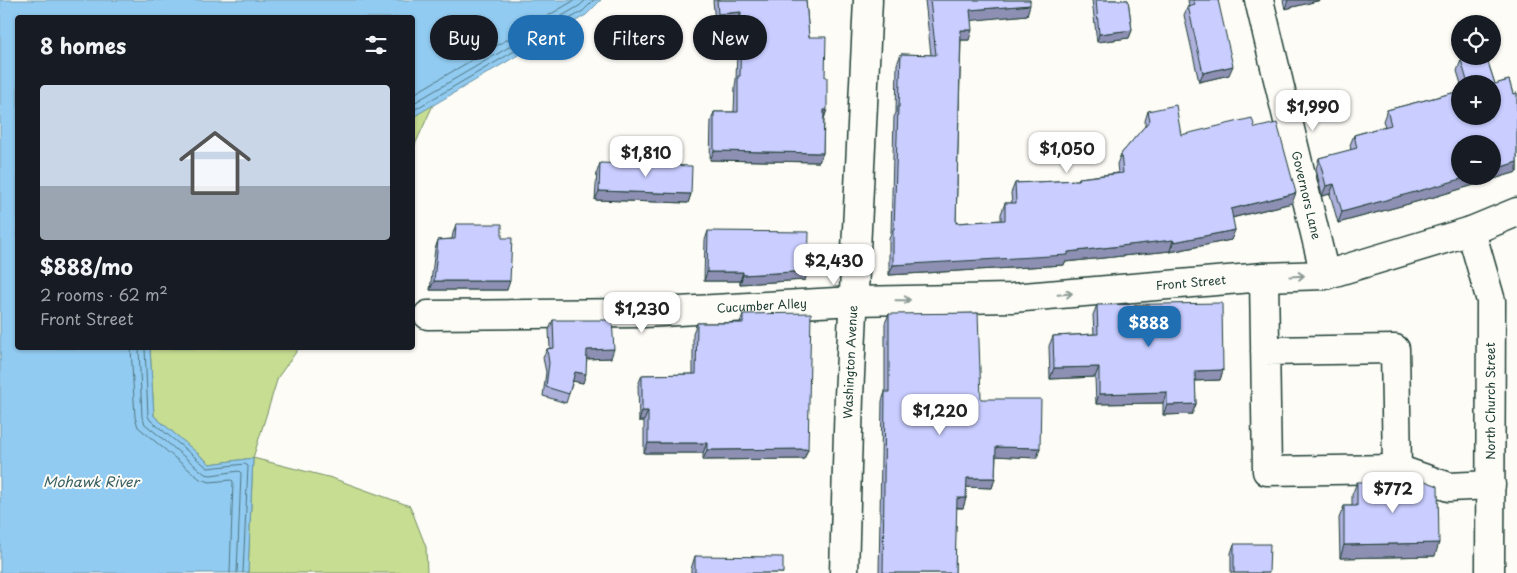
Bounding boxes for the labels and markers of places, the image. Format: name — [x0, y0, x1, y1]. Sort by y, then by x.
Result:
pin: $1,990 — [1272, 90, 1354, 132]
pin: $1,050 — [1026, 132, 1108, 174]
pin: $1,810 — [605, 136, 687, 178]
pin: $2,430 — [793, 244, 875, 286]
pin: $1,230 — [601, 292, 683, 334]
pin: $888 — [1119, 306, 1179, 348]
pin: $1,220 — [899, 394, 981, 436]
pin: $772 — [1363, 472, 1423, 514]

